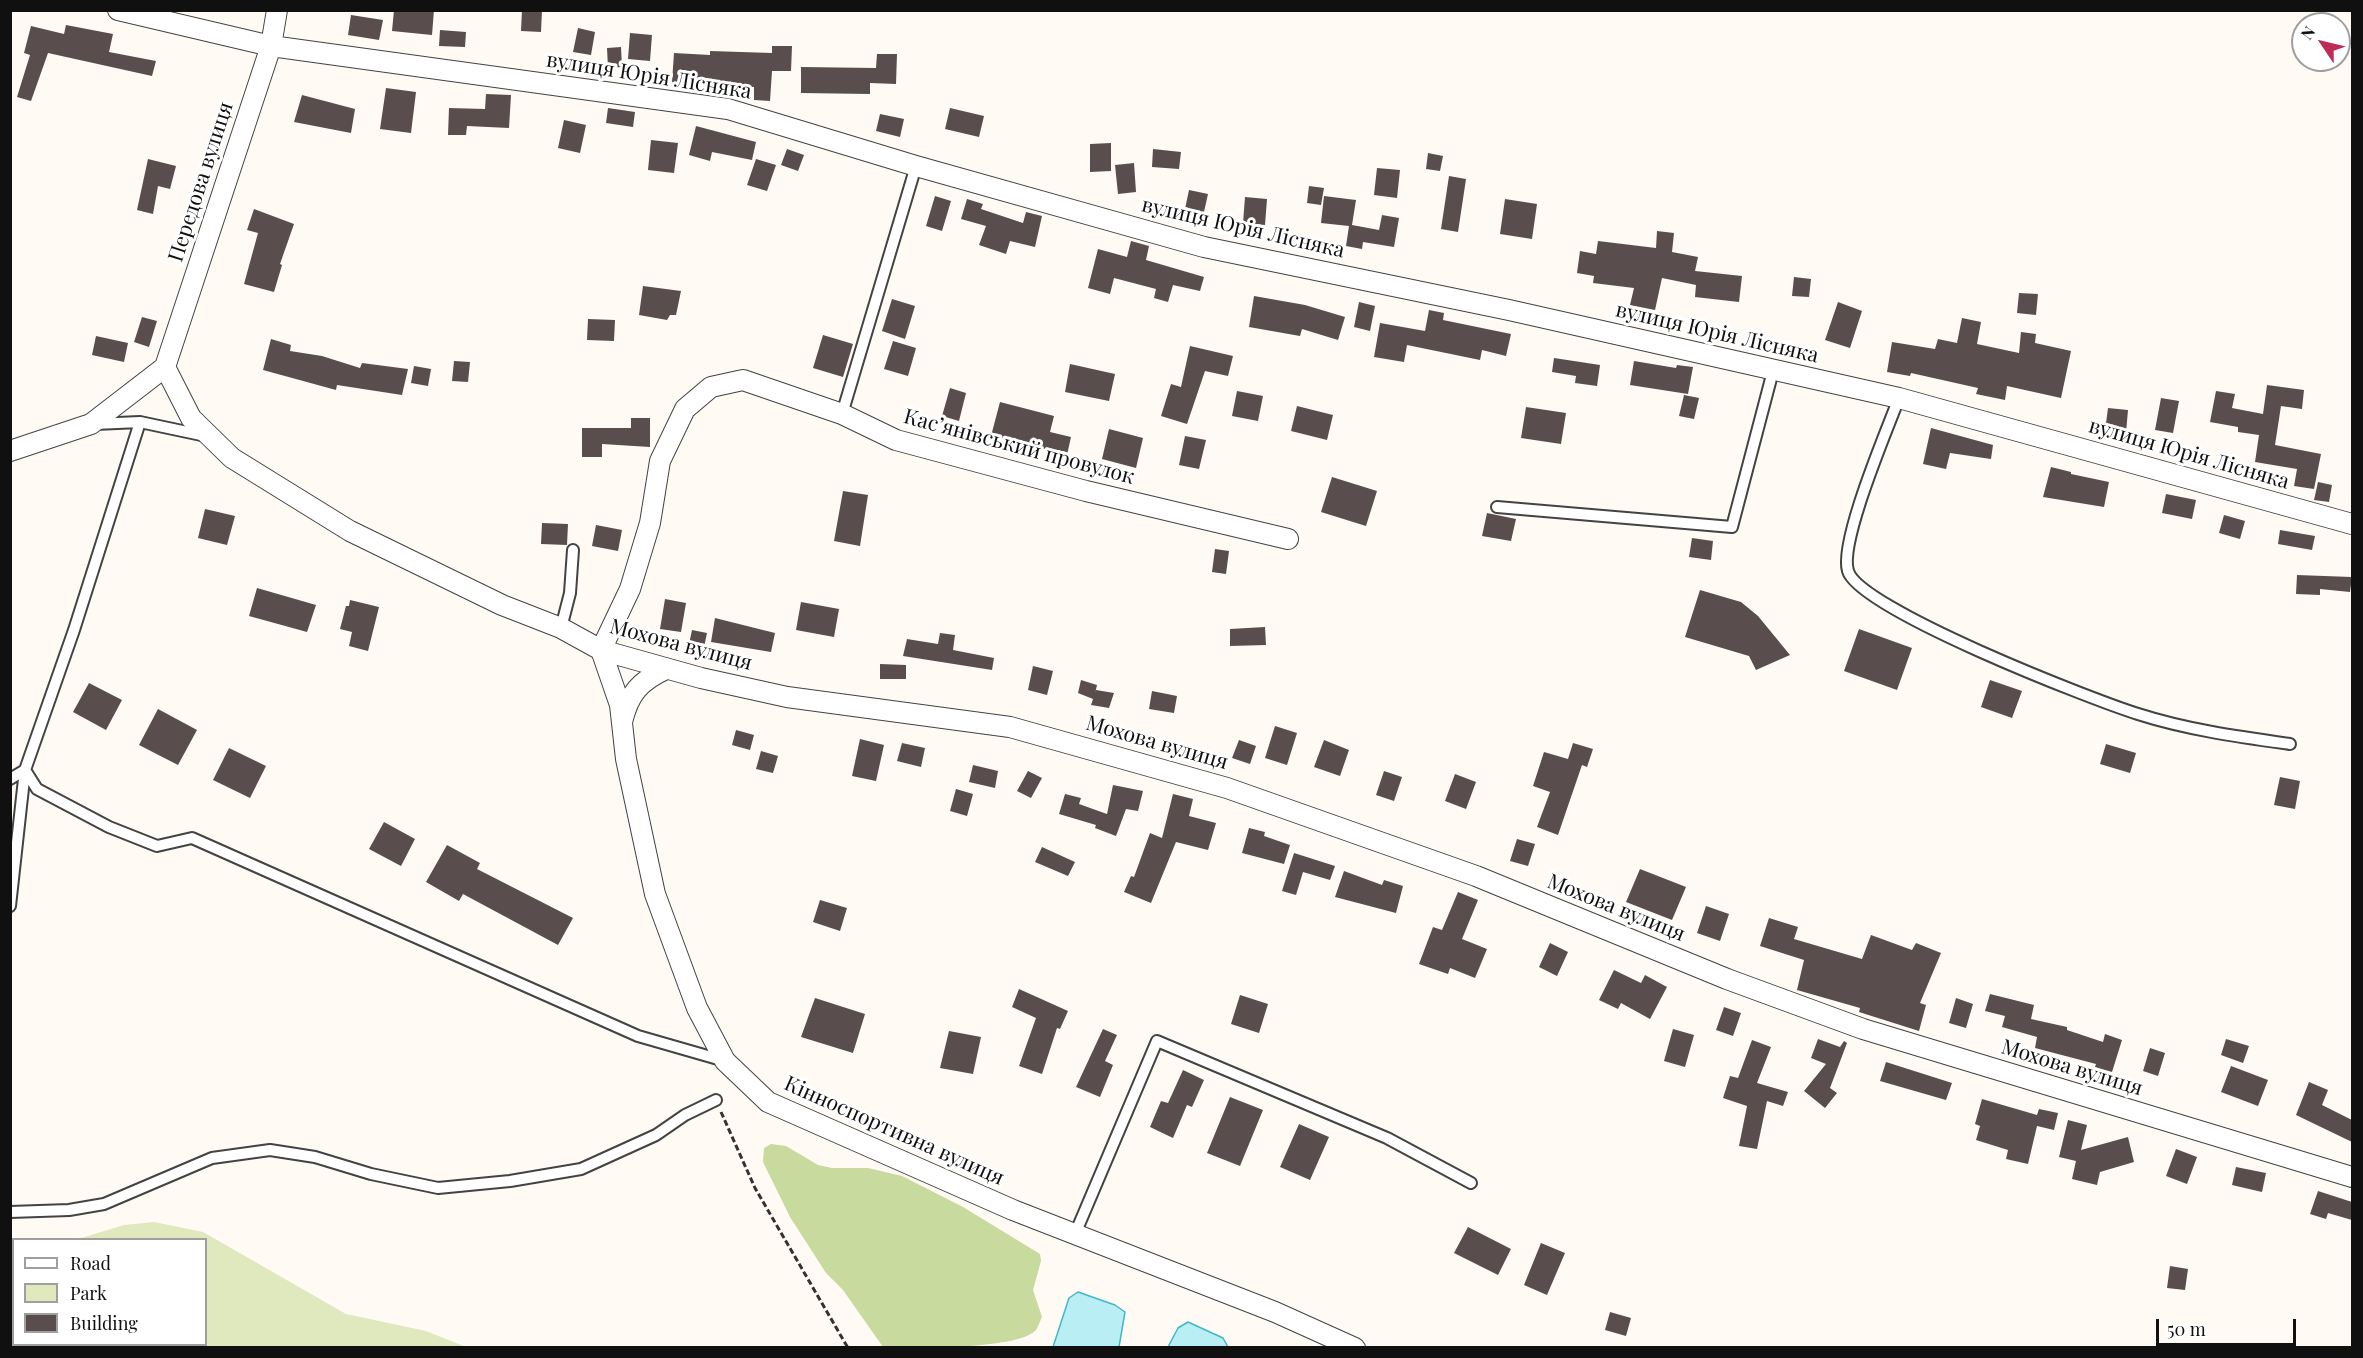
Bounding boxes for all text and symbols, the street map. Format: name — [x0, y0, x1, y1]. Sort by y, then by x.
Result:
north arrow — [2291, 12, 2351, 72]
text: N — [2296, 22, 2319, 43]
street label: вулиця Юрія Лісняка — [545, 47, 753, 105]
street label: Передова вулиця — [163, 99, 239, 265]
street label: вулиця Юрія Лісняка — [1139, 192, 1347, 264]
street label: вулиця Юрія Лісняка — [1613, 297, 1821, 369]
street label: Касʼянівський провулок — [901, 404, 1137, 490]
street label: вулиця Юрія Лісняка — [2086, 413, 2292, 495]
street label: Мохова вулиця — [607, 614, 755, 676]
street label: Мохова вулиця — [1083, 711, 1231, 775]
street label: Мохова вулиця — [1543, 869, 1689, 947]
street label: Мохова вулиця — [1998, 1035, 2146, 1101]
street label: Кінноспортивна вулиця — [780, 1071, 1008, 1191]
legend — [12, 1238, 207, 1346]
text: Road — [70, 1251, 111, 1275]
text: Park — [70, 1281, 107, 1305]
scale bar — [2159, 1307, 2298, 1345]
text: Building — [70, 1311, 138, 1335]
text: 50 m — [2167, 1317, 2206, 1341]

